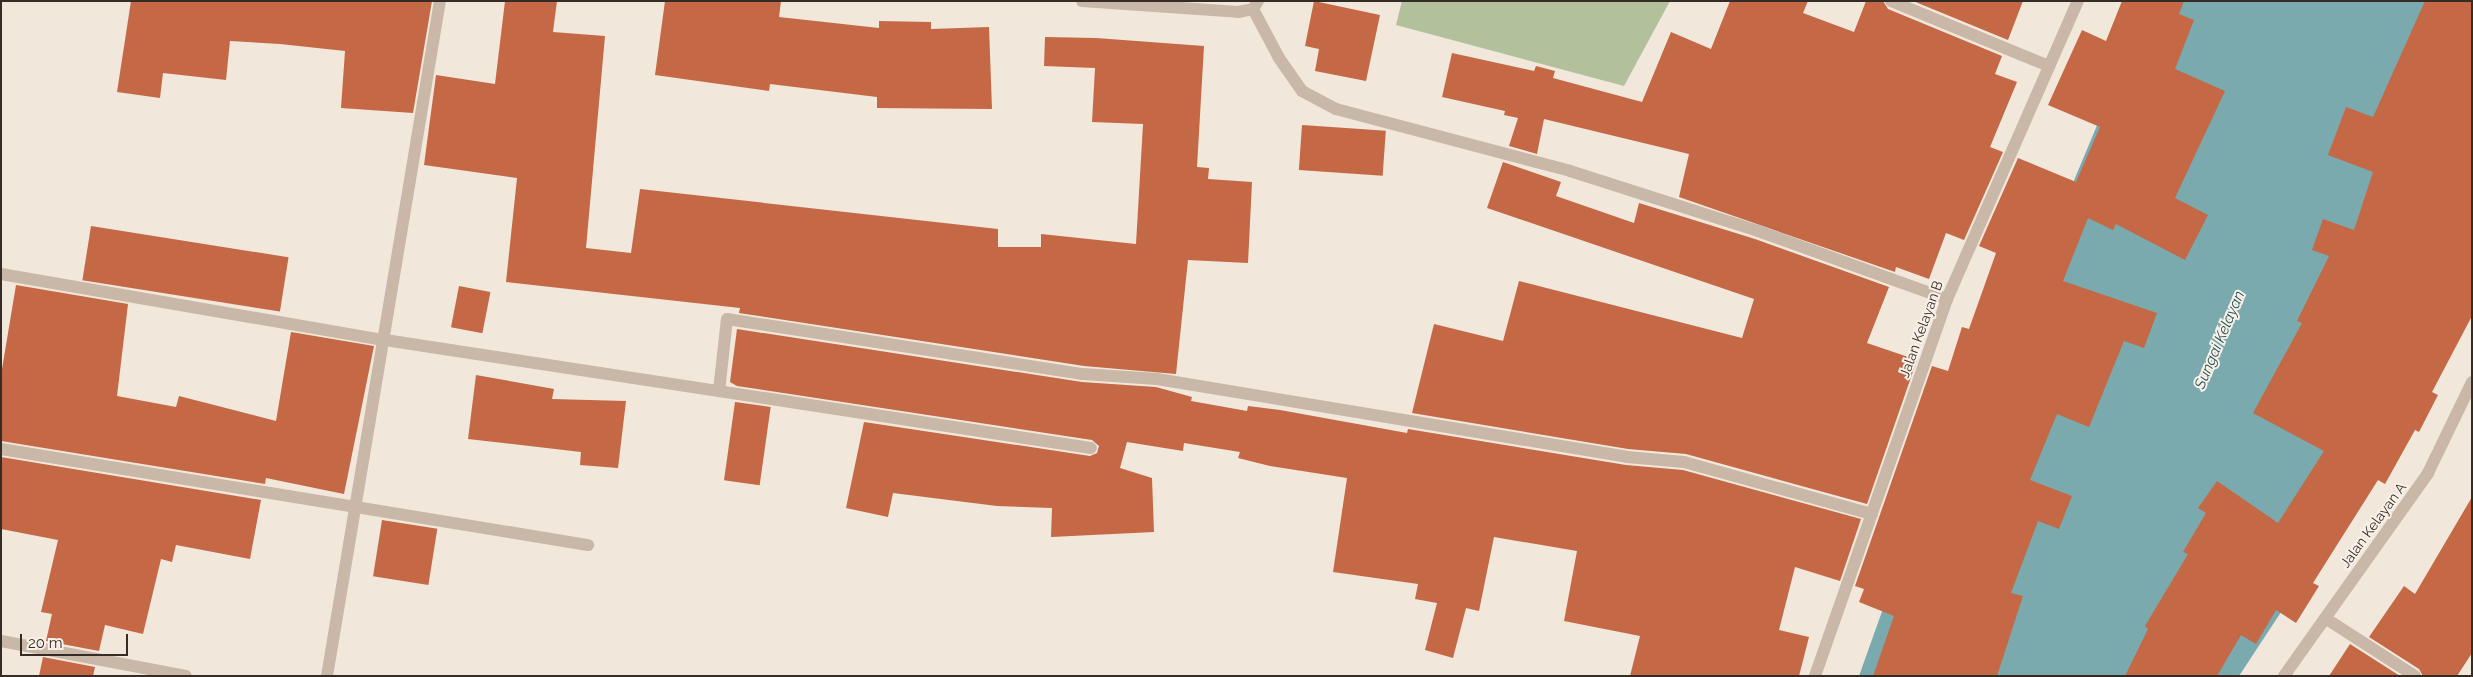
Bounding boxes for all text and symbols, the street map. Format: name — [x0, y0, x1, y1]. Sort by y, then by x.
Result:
street label: Jalan Kelayan B — [1896, 278, 1946, 380]
water label: Sungai Kelayan — [2191, 288, 2249, 392]
street label: Jalan Kelayan A — [2336, 479, 2410, 571]
scale bar — [22, 624, 130, 656]
text: 20 m — [28, 634, 63, 652]

